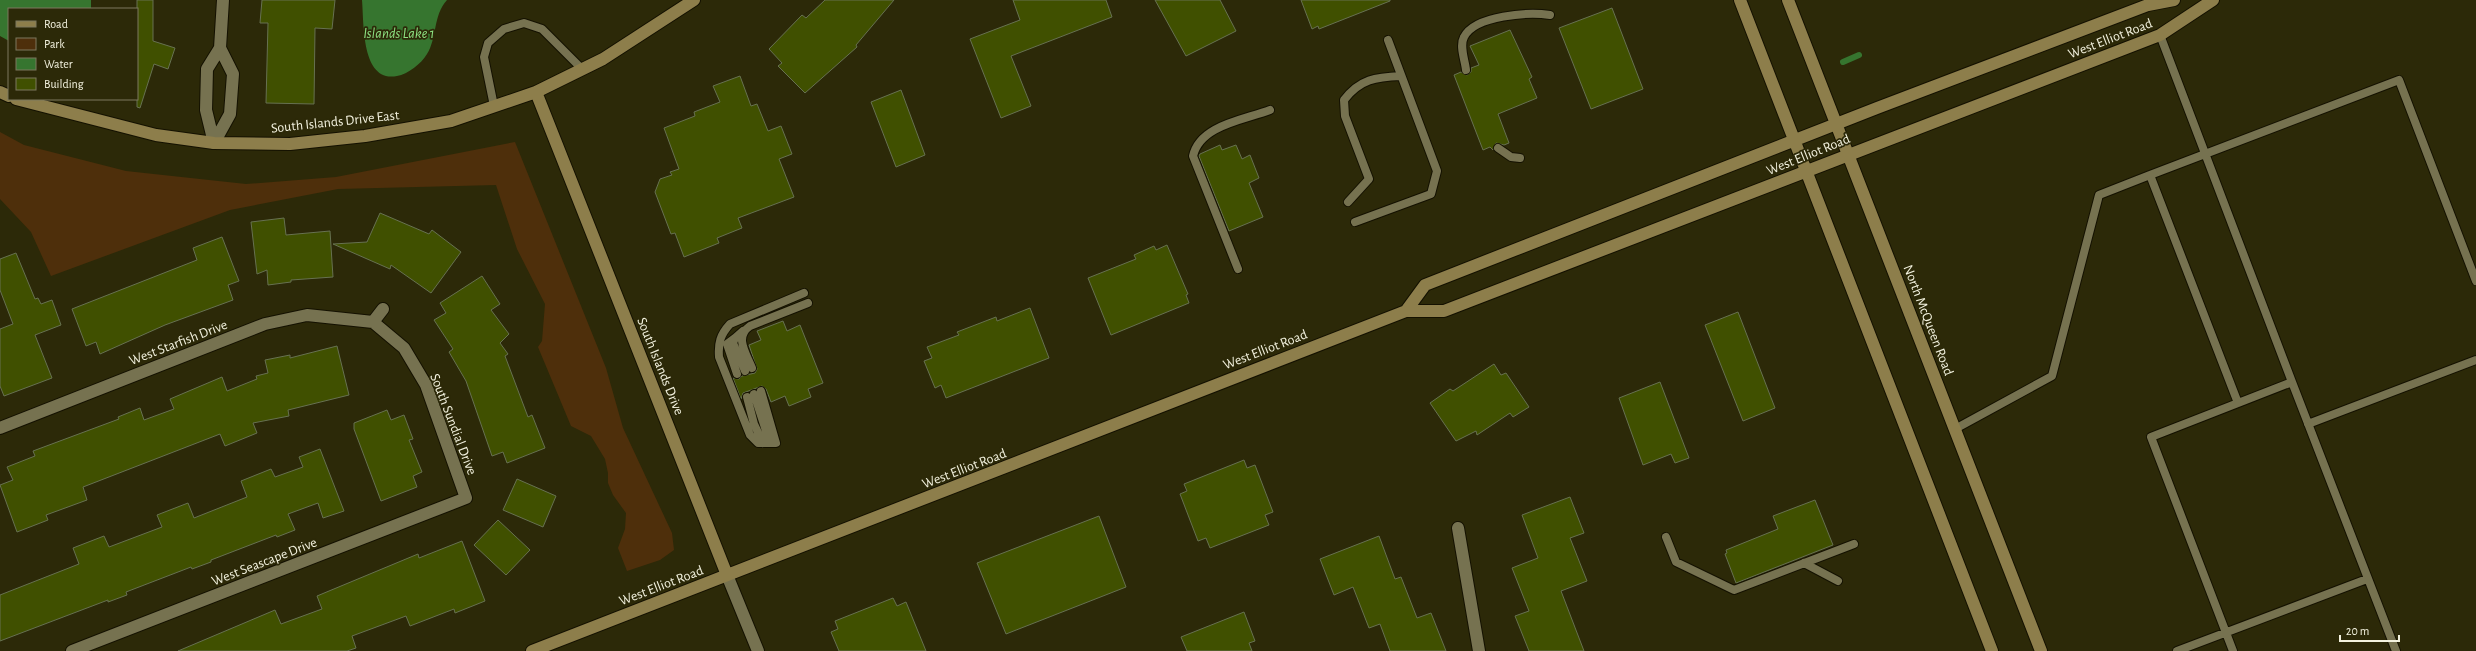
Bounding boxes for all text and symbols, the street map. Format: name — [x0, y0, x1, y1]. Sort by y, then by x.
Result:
legend — [8, 8, 138, 100]
street label: West Elliot Road — [2066, 16, 2154, 61]
text: Road — [44, 18, 68, 30]
water label: Islands Lake 1 — [363, 26, 435, 41]
text: Park — [44, 38, 65, 50]
text: Water — [44, 58, 73, 70]
text: Building — [44, 78, 84, 90]
street label: South Islands Drive East — [270, 108, 400, 136]
street label: West Elliot Road — [1765, 132, 1852, 178]
street label: North McQueen Road — [1901, 263, 1956, 378]
street label: South Islands Drive — [634, 316, 686, 417]
street label: West Starfish Drive — [127, 318, 229, 368]
street label: West Elliot Road — [1221, 327, 1309, 372]
street label: South Sundial Drive — [427, 372, 479, 477]
street label: West Elliot Road — [920, 446, 1008, 491]
street label: West Seascape Drive — [210, 535, 319, 588]
street label: West Elliot Road — [617, 563, 705, 608]
scale bar — [2340, 617, 2399, 643]
text: 20 m — [2346, 625, 2369, 637]

